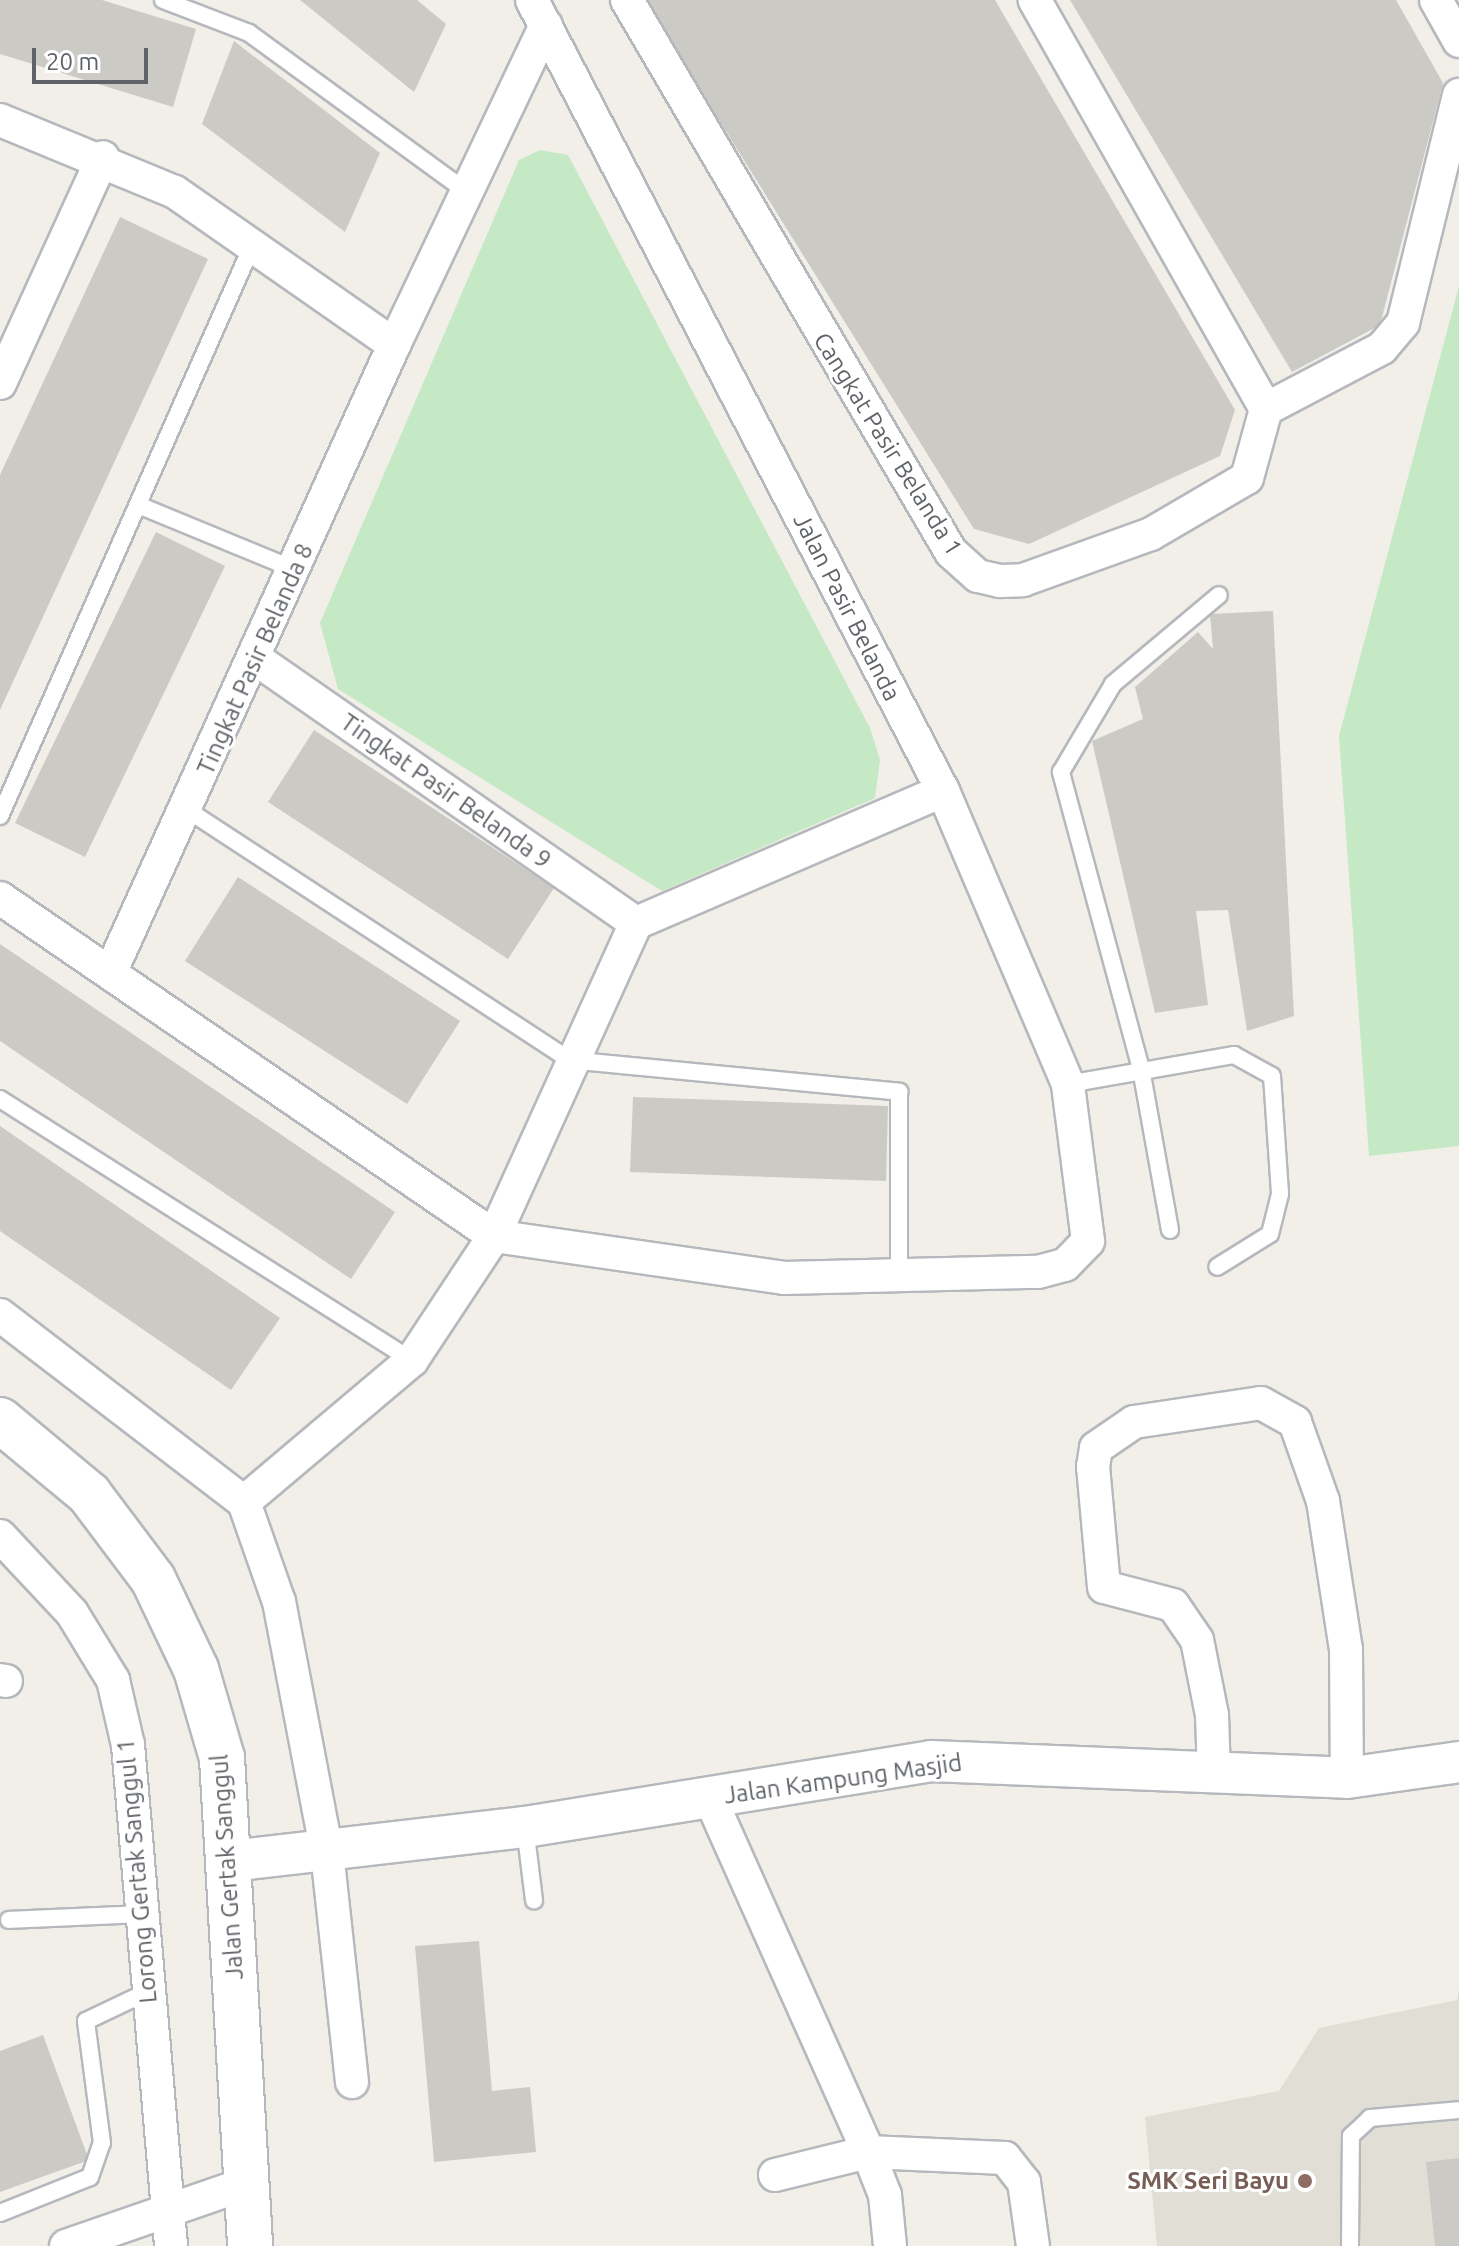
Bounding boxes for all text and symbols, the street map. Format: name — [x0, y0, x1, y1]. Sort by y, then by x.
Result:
scale bar — [36, 32, 152, 82]
text: 20 m — [46, 48, 99, 75]
street label: Cangkat Pasir Belanda 1 — [808, 327, 968, 561]
street label: Jalan Pasir Belanda — [787, 508, 907, 706]
street label: Tingkat Pasir Belanda 8 — [191, 539, 319, 779]
street label: Tingkat Pasir Belanda 9 — [335, 707, 557, 875]
street label: Lorong Gertak Sanggul 1 — [111, 1738, 163, 2004]
street label: Jalan Kampung Masjid — [722, 1748, 964, 1810]
street label: Jalan Gertak Sanggul — [205, 1753, 249, 1981]
place label: SMK Seri Bayu — [1127, 2167, 1289, 2195]
marker: SMK Seri Bayu — [1296, 2172, 1314, 2190]

